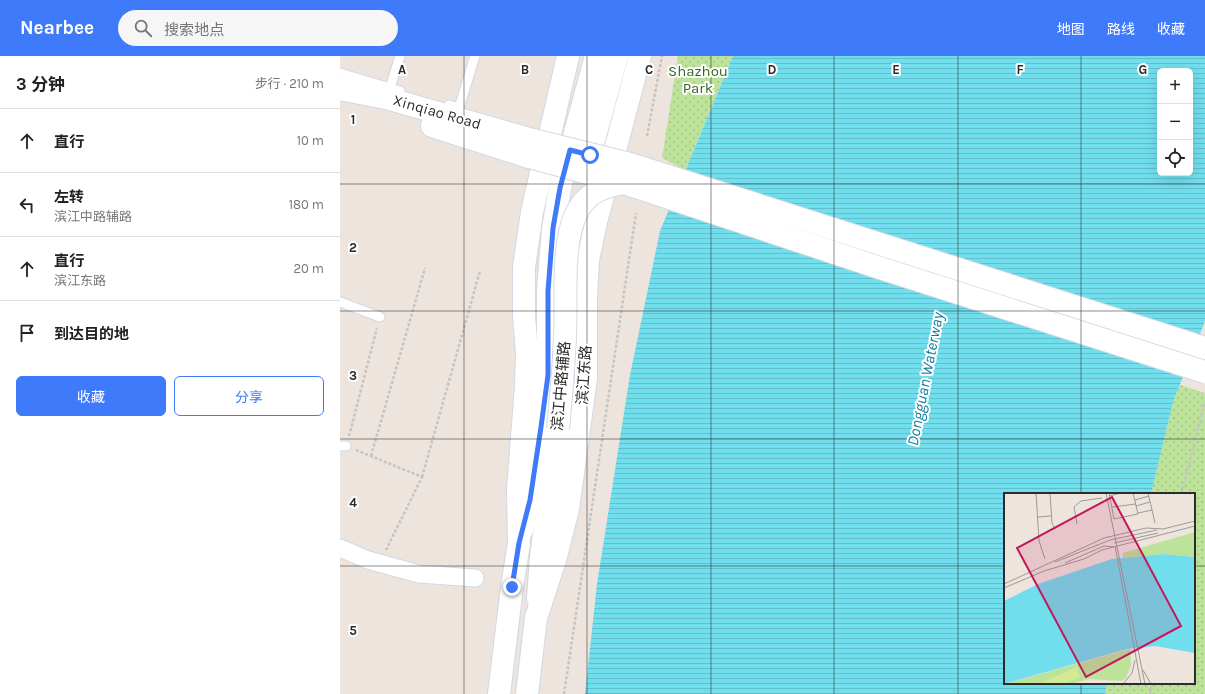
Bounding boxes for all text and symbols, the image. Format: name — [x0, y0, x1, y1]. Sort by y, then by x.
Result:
search box — [118, 10, 398, 46]
text: Nearbee — [20, 17, 94, 39]
icon: search — [132, 17, 154, 39]
text: 搜索地点 — [164, 21, 224, 39]
text: 地图 — [1057, 21, 1085, 38]
text: 路线 — [1107, 21, 1135, 38]
text: 收藏 — [1157, 21, 1185, 38]
text: A — [398, 62, 406, 77]
text: B — [521, 62, 529, 77]
text: C — [645, 62, 653, 77]
park label: Shazhou Park — [668, 62, 728, 97]
text: D — [768, 62, 777, 77]
text: E — [892, 62, 900, 77]
text: F — [1016, 62, 1024, 77]
text: G — [1139, 62, 1147, 77]
map controls — [1157, 68, 1193, 176]
button: + — [1157, 68, 1193, 104]
text: 3 分钟 — [16, 74, 65, 94]
text: 步行 · 210 m — [255, 76, 324, 91]
street label: Xinqiao Road — [391, 91, 483, 133]
button: − — [1157, 104, 1193, 140]
text: 1 — [351, 112, 355, 127]
icon: ahead — [16, 130, 38, 152]
text: 直行 — [54, 133, 84, 151]
text: 10 m — [297, 133, 324, 148]
button: locate — [1157, 140, 1193, 176]
route start — [581, 146, 599, 164]
text: 左转 — [54, 188, 84, 206]
icon: left — [16, 194, 38, 216]
text: 180 m — [289, 197, 324, 212]
text: 滨江中路辅路 — [54, 209, 132, 224]
text: 2 — [349, 240, 357, 255]
text: 直行 — [54, 252, 84, 270]
icon: ahead — [16, 258, 38, 280]
text: 20 m — [294, 261, 324, 276]
text: 滨江东路 — [54, 273, 106, 288]
water label: Dongguan Waterway — [903, 310, 947, 447]
icon: arrive — [16, 322, 38, 344]
text: 到达目的地 — [54, 325, 129, 343]
street label: 滨江中路辅路 — [548, 340, 574, 432]
street label: 滨江东路 — [573, 344, 595, 406]
text: 3 — [349, 368, 357, 383]
button: 收藏 — [16, 376, 166, 416]
button: 分享 — [174, 376, 324, 416]
inset map — [1004, 493, 1195, 684]
text: 4 — [349, 495, 357, 510]
route end — [503, 578, 521, 596]
text: 5 — [349, 623, 357, 638]

